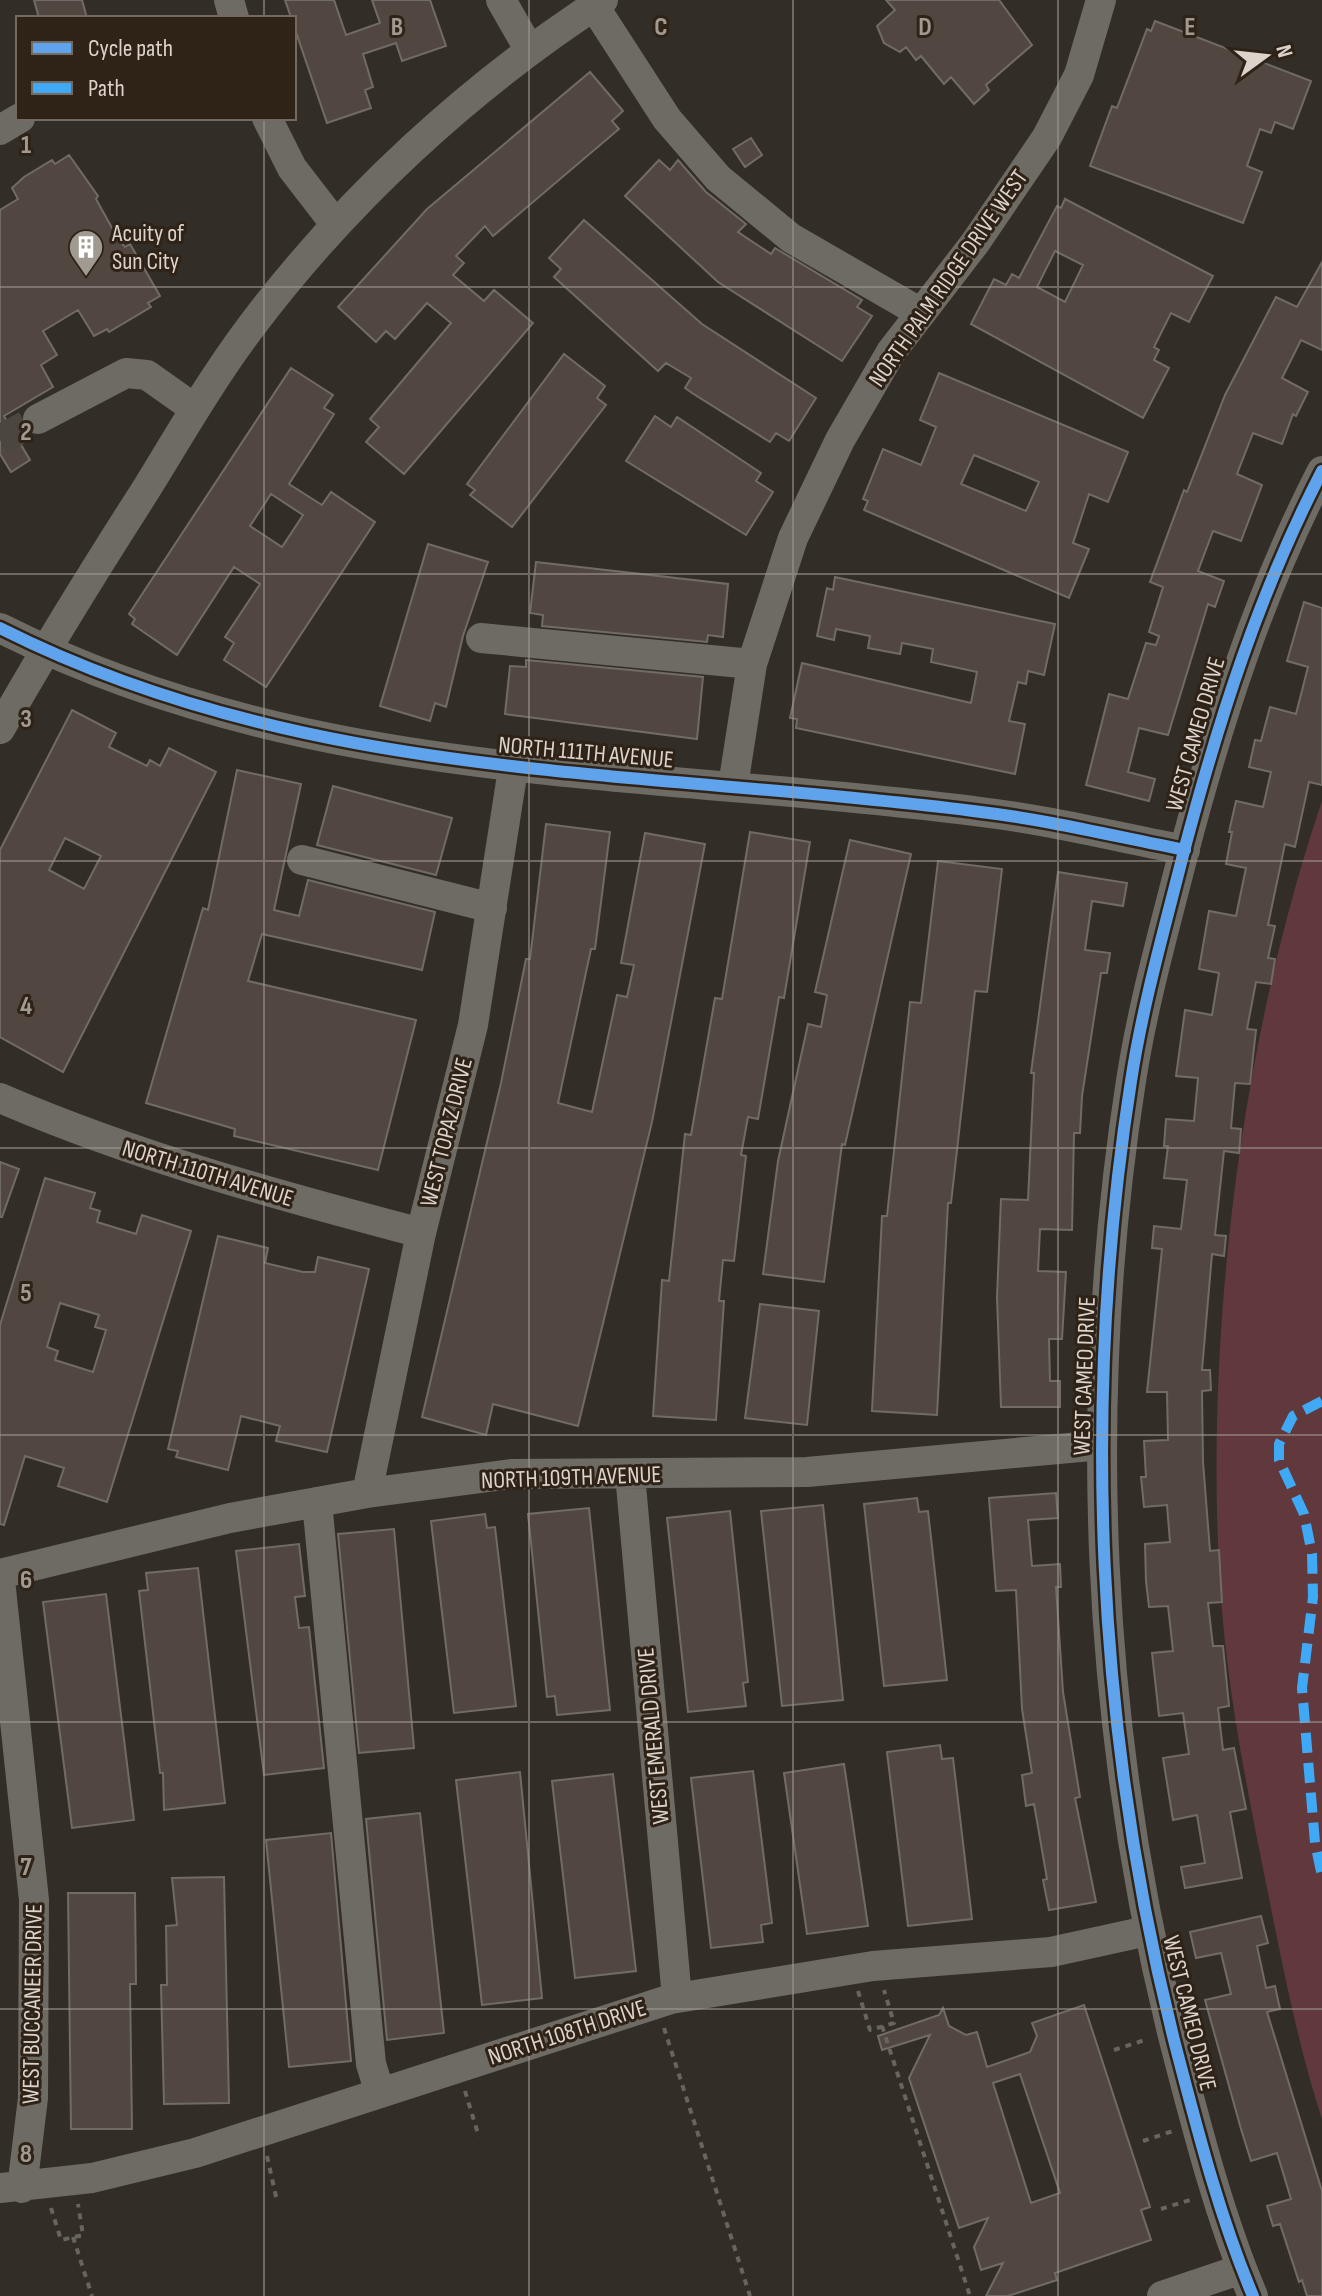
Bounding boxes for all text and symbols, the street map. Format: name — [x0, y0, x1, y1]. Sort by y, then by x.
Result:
text: B — [391, 12, 403, 43]
text: C — [654, 12, 668, 43]
text: D — [918, 12, 932, 43]
text: E — [1184, 12, 1196, 43]
legend — [16, 16, 296, 120]
north arrow — [1226, 16, 1306, 96]
text: Cycle path — [88, 34, 173, 63]
text: N — [1269, 42, 1298, 60]
text: Path — [88, 74, 125, 103]
text: 1 — [21, 130, 31, 161]
street label: NORTH PALM RIDGE DRIVE WEST — [862, 164, 1035, 392]
place label: Acuity of Sun City — [111, 219, 185, 276]
building icon: Acuity of Sun City — [67, 228, 105, 278]
text: 2 — [20, 417, 32, 448]
street label: WEST CAMEO DRIVE — [1160, 654, 1231, 815]
text: 3 — [20, 704, 32, 735]
street label: NORTH 111TH AVENUE — [497, 730, 675, 775]
text: 4 — [20, 991, 32, 1022]
street label: WEST TOPAZ DRIVE — [414, 1055, 479, 1210]
street label: NORTH 110TH AVENUE — [119, 1134, 297, 1213]
text: 5 — [20, 1278, 32, 1309]
street label: WEST CAMEO DRIVE — [1067, 1296, 1102, 1456]
street label: NORTH 109TH AVENUE — [480, 1460, 662, 1495]
text: 6 — [20, 1565, 32, 1596]
street label: WEST EMERALD DRIVE — [631, 1646, 676, 1826]
text: 7 — [20, 1852, 32, 1883]
street label: WEST BUCCANEER DRIVE — [16, 1904, 49, 2104]
street label: WEST CAMEO DRIVE — [1156, 1932, 1223, 2094]
street label: NORTH 108TH DRIVE — [485, 1993, 650, 2072]
text: 8 — [20, 2139, 32, 2170]

